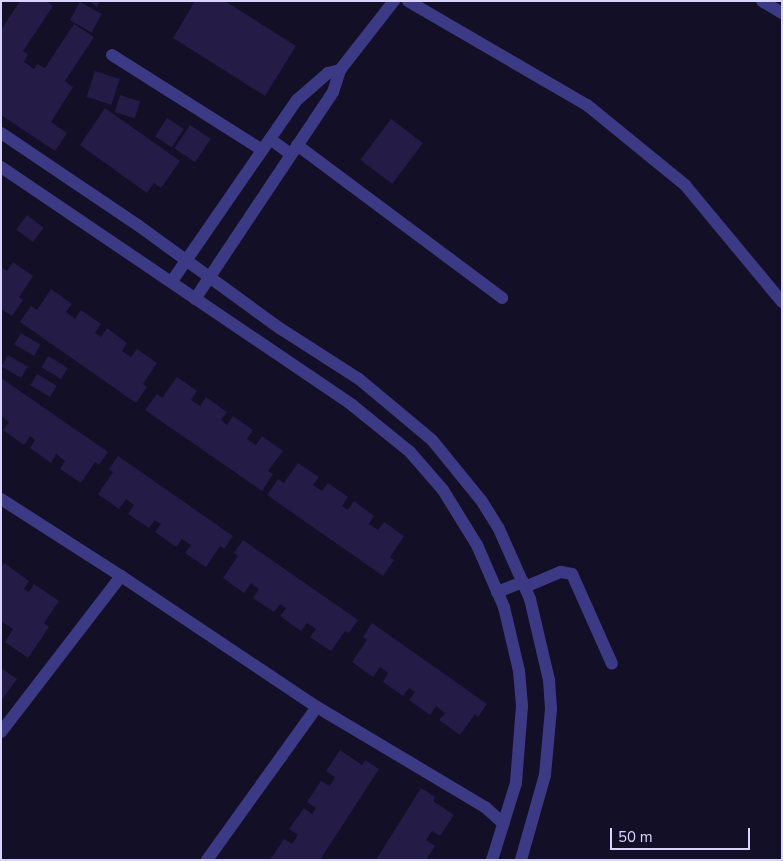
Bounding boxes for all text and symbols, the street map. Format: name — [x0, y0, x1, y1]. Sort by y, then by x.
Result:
scale bar — [613, 818, 753, 850]
text: 50 m — [618, 827, 653, 847]

